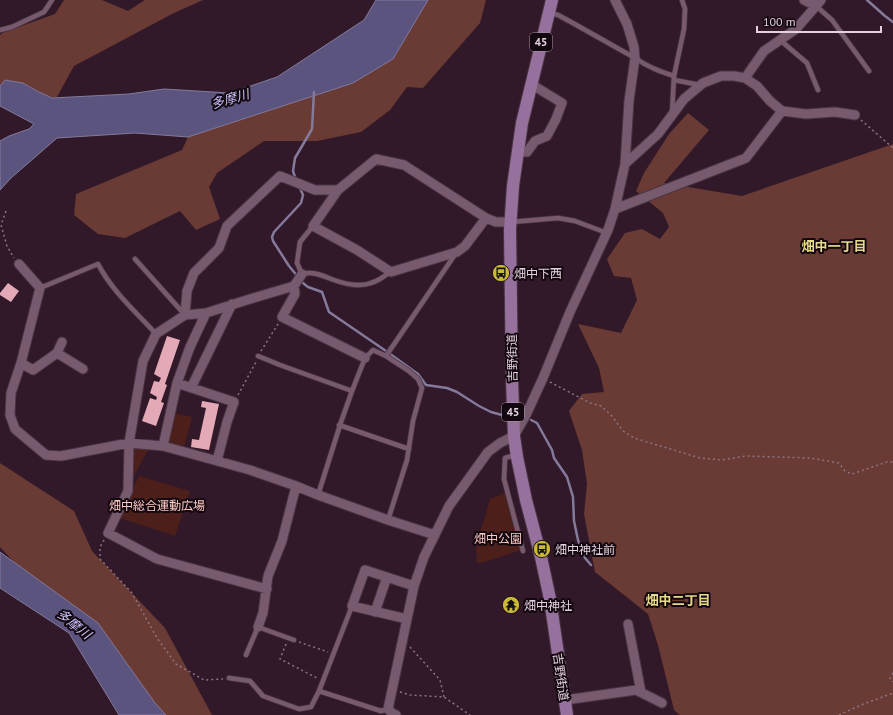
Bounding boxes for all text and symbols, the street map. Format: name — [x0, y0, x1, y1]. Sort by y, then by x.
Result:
scale bar — [757, 8, 881, 34]
text: 100 m — [763, 14, 796, 29]
road number: 45 — [530, 33, 552, 51]
water label: 多摩川 — [209, 85, 253, 113]
district label: 畑中一丁目 — [801, 238, 867, 255]
bus stop icon: 畑中下西 — [491, 263, 511, 283]
place label: 畑中下西 — [514, 266, 562, 281]
street label: 吉野街道 — [504, 334, 520, 382]
road number: 45 — [502, 403, 524, 421]
park label: 畑中総合運動広場 — [109, 498, 205, 513]
park label: 畑中公園 — [474, 531, 522, 546]
bus stop icon: 畑中神社前 — [532, 539, 552, 559]
place label: 畑中神社前 — [555, 542, 615, 557]
district label: 畑中二丁目 — [645, 592, 711, 609]
temple icon: 畑中神社 — [501, 595, 521, 615]
place label: 畑中神社 — [524, 598, 572, 613]
water label: 多摩川 — [53, 605, 96, 644]
street label: 吉野街道 — [550, 652, 572, 702]

